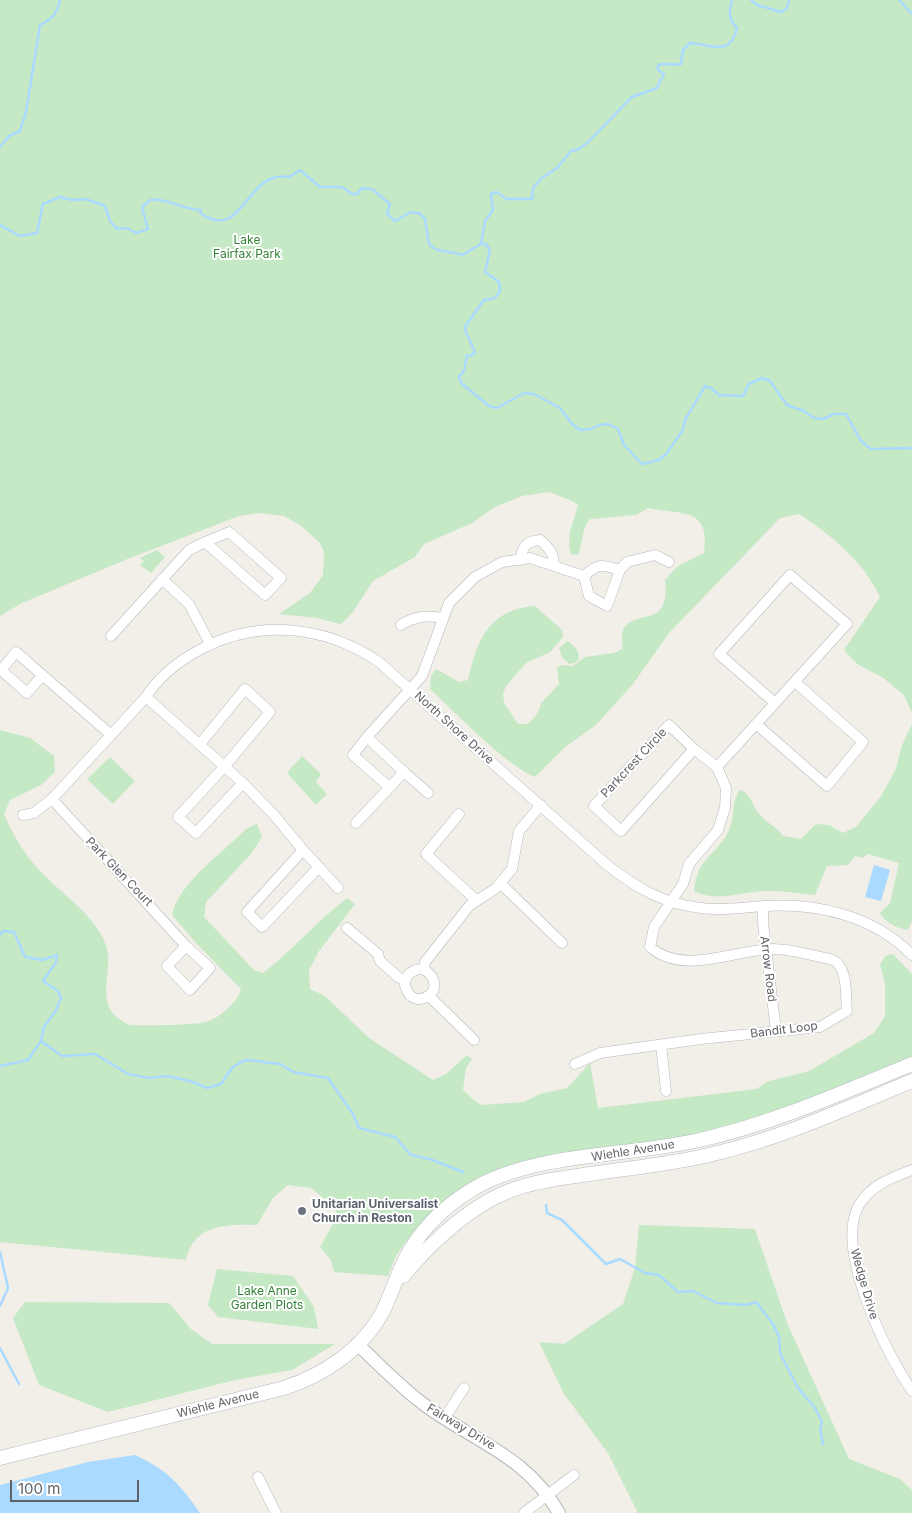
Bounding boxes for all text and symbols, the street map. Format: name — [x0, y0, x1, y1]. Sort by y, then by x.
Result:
park label: Lake Fairfax Park — [213, 233, 281, 261]
street label: North Shore Drive — [411, 689, 497, 767]
street label: Parkcrest Circle — [598, 725, 670, 801]
street label: Park Glen Court — [83, 835, 155, 909]
street label: Arrow Road — [757, 935, 779, 1003]
street label: Bandit Loop — [749, 1019, 819, 1041]
street label: Wiehle Avenue — [590, 1137, 676, 1165]
place label: Unitarian Universalist Church in Reston — [312, 1197, 438, 1225]
marker: Unitarian Universalist Church in Reston — [296, 1205, 308, 1217]
street label: Wedge Drive — [847, 1247, 881, 1321]
park label: Lake Anne Garden Plots — [231, 1284, 303, 1312]
street label: Wiehle Avenue — [175, 1387, 261, 1421]
street label: Fairway Drive — [424, 1401, 498, 1453]
scale bar — [12, 1470, 141, 1502]
text: 100 m — [18, 1479, 60, 1498]

